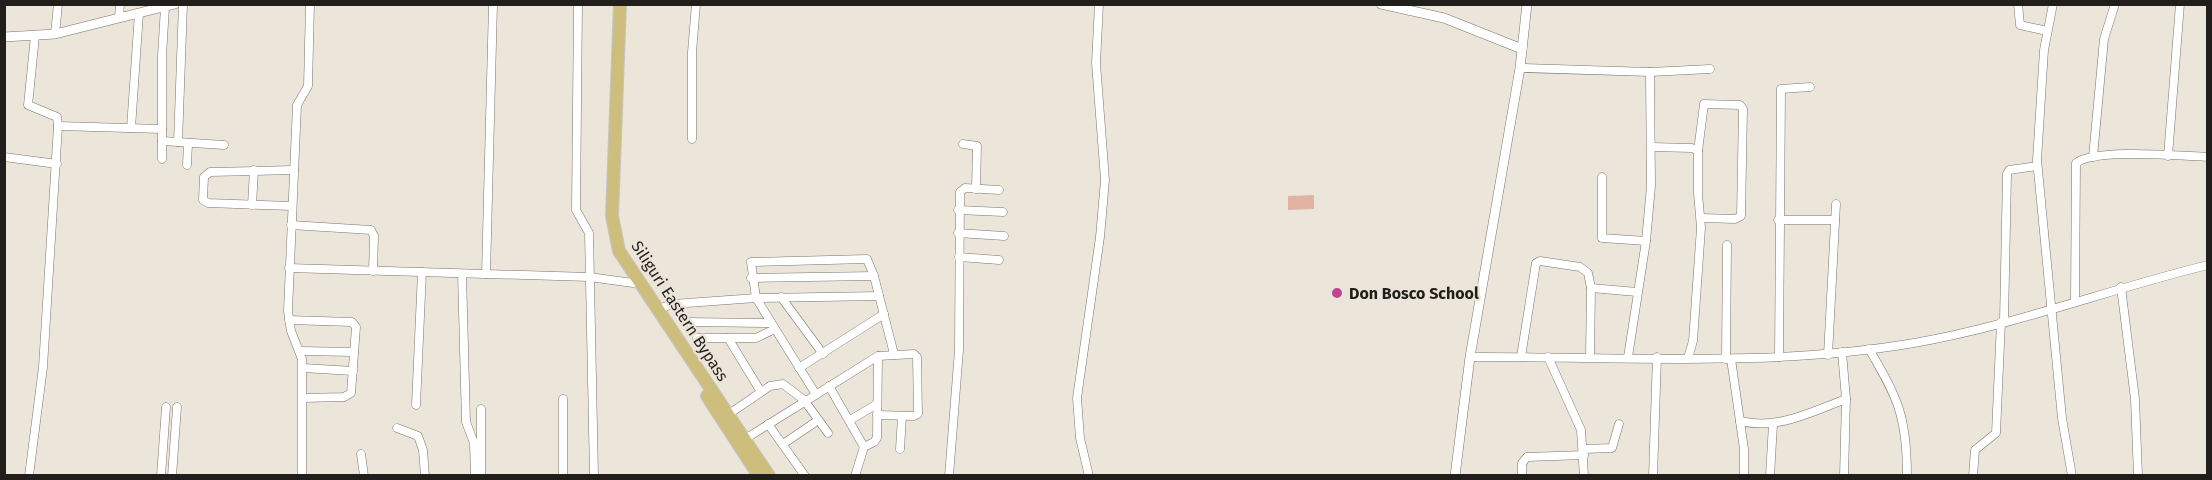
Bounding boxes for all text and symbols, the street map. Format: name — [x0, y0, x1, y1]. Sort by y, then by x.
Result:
street label: Siliguri Eastern Bypass — [627, 237, 733, 385]
place label: Don Bosco School — [1349, 284, 1479, 303]
marker: Don Bosco School — [1330, 286, 1344, 300]

